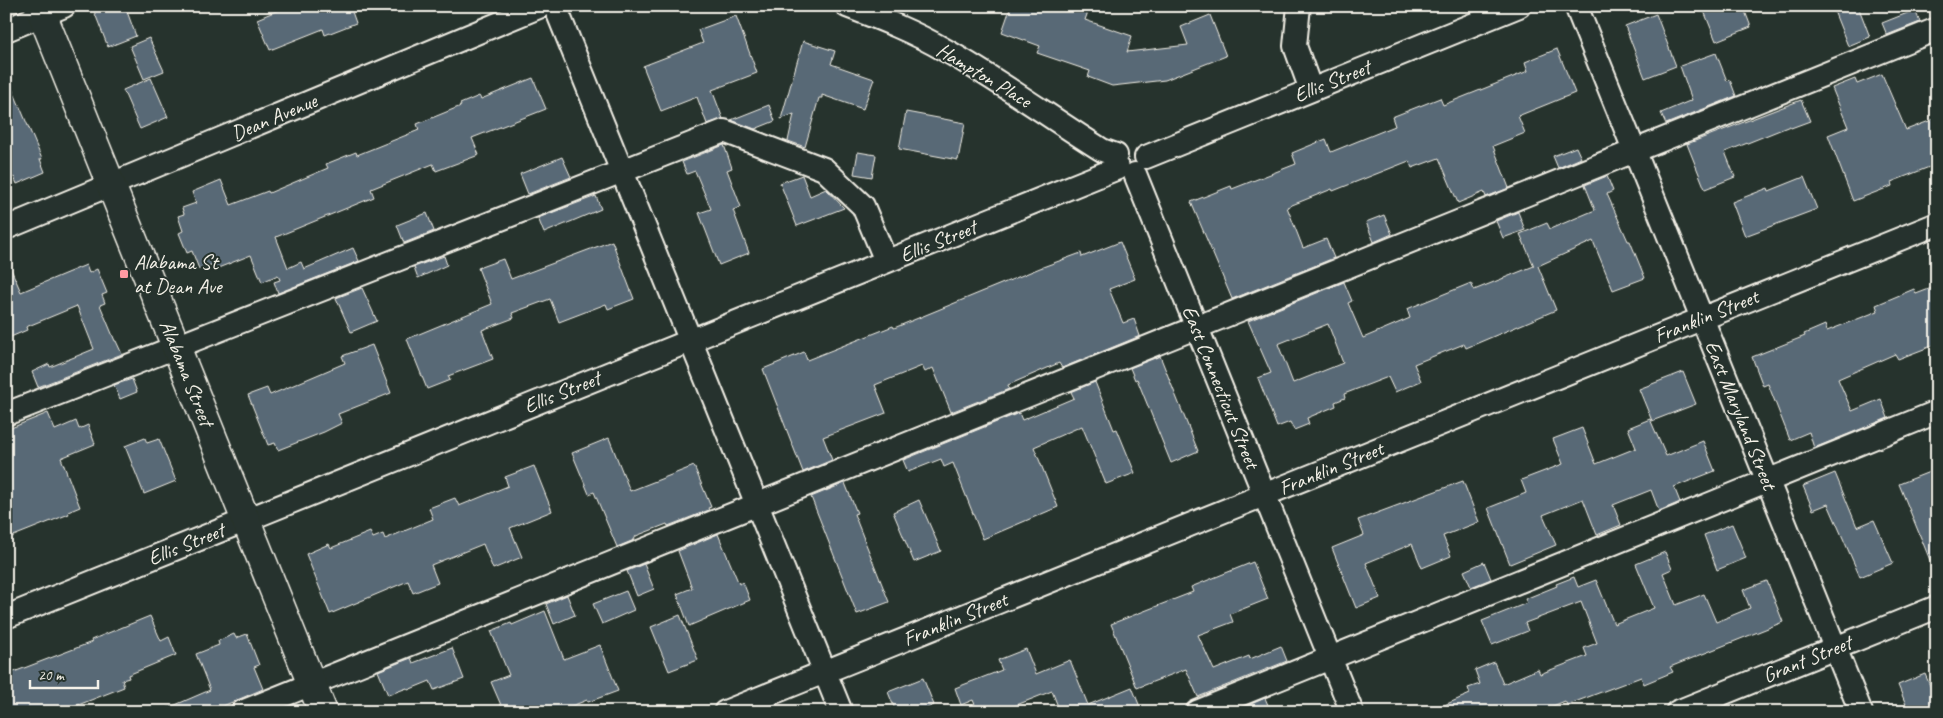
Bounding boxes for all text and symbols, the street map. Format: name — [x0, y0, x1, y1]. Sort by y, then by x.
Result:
street label: Hampton Place — [932, 37, 1038, 115]
street label: Ellis Street — [1290, 53, 1377, 108]
street label: Dean Avenue — [227, 87, 322, 147]
street label: Ellis Street — [896, 213, 983, 268]
place label: Alabama St at Dean Ave — [134, 249, 224, 299]
marker: Alabama St at Dean Ave — [118, 268, 130, 280]
street label: Franklin Street — [1650, 283, 1764, 349]
street label: East Connecticut Street — [1176, 302, 1266, 474]
street label: Alabama Street — [154, 316, 221, 433]
street label: East Maryland Street — [1699, 337, 1783, 495]
street label: Ellis Street — [520, 364, 607, 419]
street label: Franklin Street — [1275, 435, 1389, 501]
street label: Ellis Street — [144, 516, 231, 571]
street label: Franklin Street — [899, 586, 1013, 652]
street label: Grant Street — [1759, 628, 1858, 689]
scale bar — [30, 658, 98, 690]
text: 20 m — [38, 666, 65, 685]

